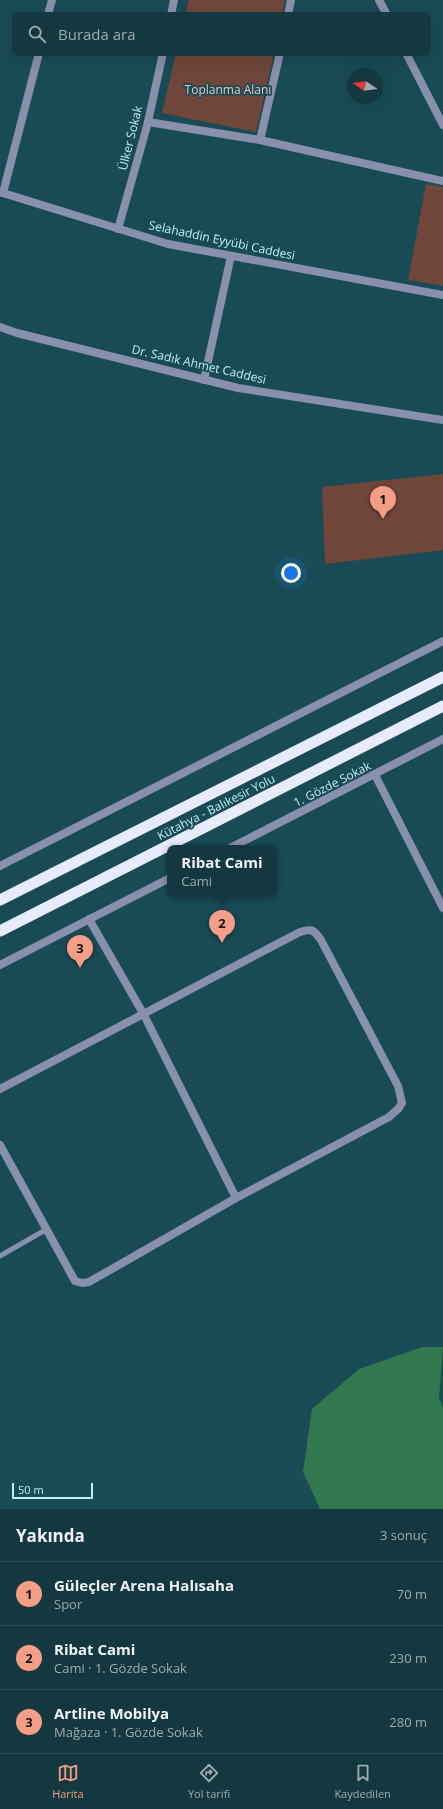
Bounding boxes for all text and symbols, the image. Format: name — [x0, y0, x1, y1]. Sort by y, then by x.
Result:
search box — [12, 12, 431, 56]
icon: search — [26, 23, 48, 45]
text: Burada ara — [58, 24, 136, 44]
north arrow — [347, 68, 383, 104]
park label: Toplanma Alanı — [185, 81, 271, 98]
street label: Ülker Sokak — [114, 103, 146, 172]
street label: Selahaddin Eyyübi Caddesi — [147, 216, 297, 264]
street label: Dr. Sadık Ahmet Caddesi — [130, 340, 268, 388]
pin: 1 — [370, 486, 396, 519]
your location — [281, 563, 301, 583]
street label: 1. Gözde Sokak — [290, 757, 374, 811]
street label: Kütahya - Balıkesir Yolu — [154, 770, 278, 844]
popup — [167, 845, 277, 897]
text: Ribat Cami — [181, 852, 263, 872]
text: Cami — [181, 872, 212, 890]
pin: 2 — [209, 910, 235, 943]
pin: 3 — [67, 935, 93, 968]
scale bar — [12, 1481, 93, 1500]
text: 50 m — [18, 1482, 44, 1497]
text: Yakında — [16, 1524, 85, 1547]
text: 3 sonuç — [380, 1526, 427, 1544]
text: Güleçler Arena Halısaha — [54, 1575, 234, 1595]
text: 1 — [25, 1585, 33, 1603]
text: 70 m — [397, 1585, 427, 1603]
text: Spor — [54, 1595, 82, 1613]
text: Ribat Cami — [54, 1639, 135, 1659]
text: 2 — [25, 1649, 33, 1667]
text: 230 m — [389, 1649, 427, 1667]
text: Cami · 1. Gözde Sokak — [54, 1659, 187, 1677]
text: Artline Mobilya — [54, 1703, 169, 1723]
text: 3 — [25, 1713, 33, 1731]
text: 280 m — [389, 1713, 427, 1731]
text: Mağaza · 1. Gözde Sokak — [54, 1723, 203, 1741]
tab: Harita — [52, 1762, 84, 1801]
tab: Yol tarifi — [188, 1762, 230, 1801]
tab: Kaydedilen — [334, 1762, 391, 1801]

